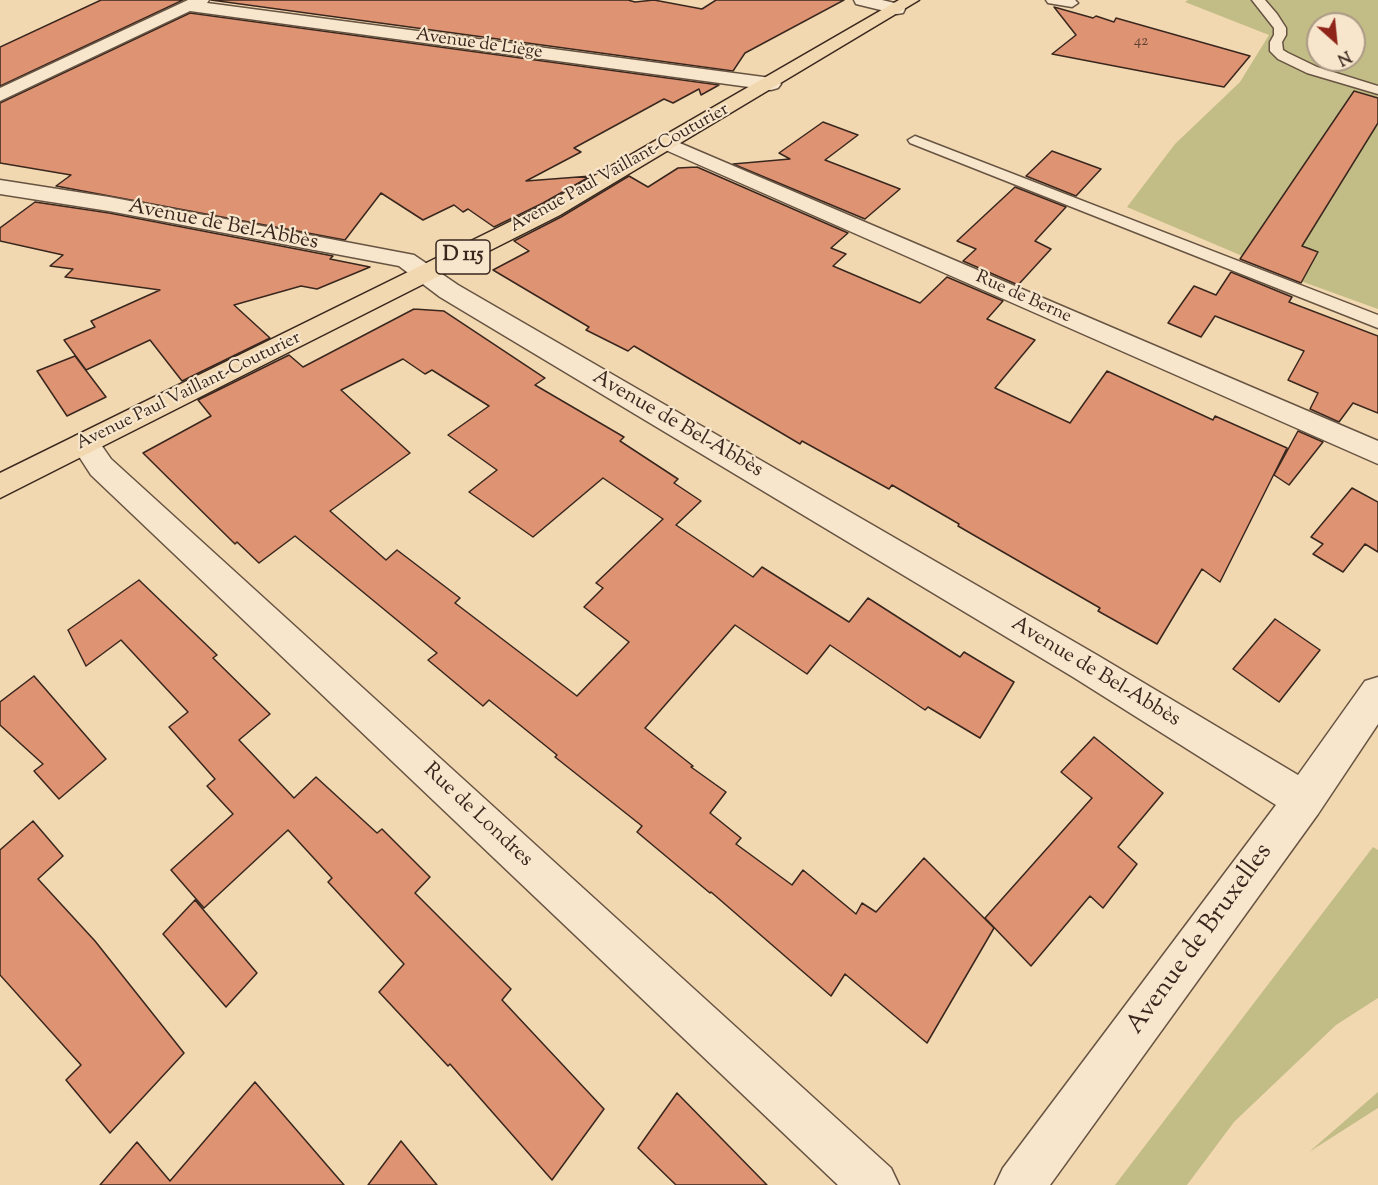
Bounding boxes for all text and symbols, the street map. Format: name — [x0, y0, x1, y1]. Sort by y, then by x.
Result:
north arrow — [1306, 12, 1366, 72]
street label: Avenue de Liège — [414, 25, 544, 65]
house number: 42 — [1134, 33, 1148, 51]
text: N — [1333, 44, 1354, 70]
street label: Avenue Paul Vaillant-Couturier — [507, 100, 733, 238]
street label: Avenue de Bel-Abbès — [126, 195, 320, 257]
road number: D 115 — [436, 240, 490, 274]
street label: Rue de Berne — [972, 267, 1074, 329]
street label: Avenue Paul Vaillant-Couturier — [73, 328, 305, 456]
street label: Avenue de Bel-Abbès — [587, 366, 767, 484]
street label: Avenue de Bel-Abbès — [1006, 613, 1184, 733]
street label: Rue de Londres — [417, 759, 537, 873]
street label: Avenue de Bruxelles — [1121, 839, 1281, 1041]

